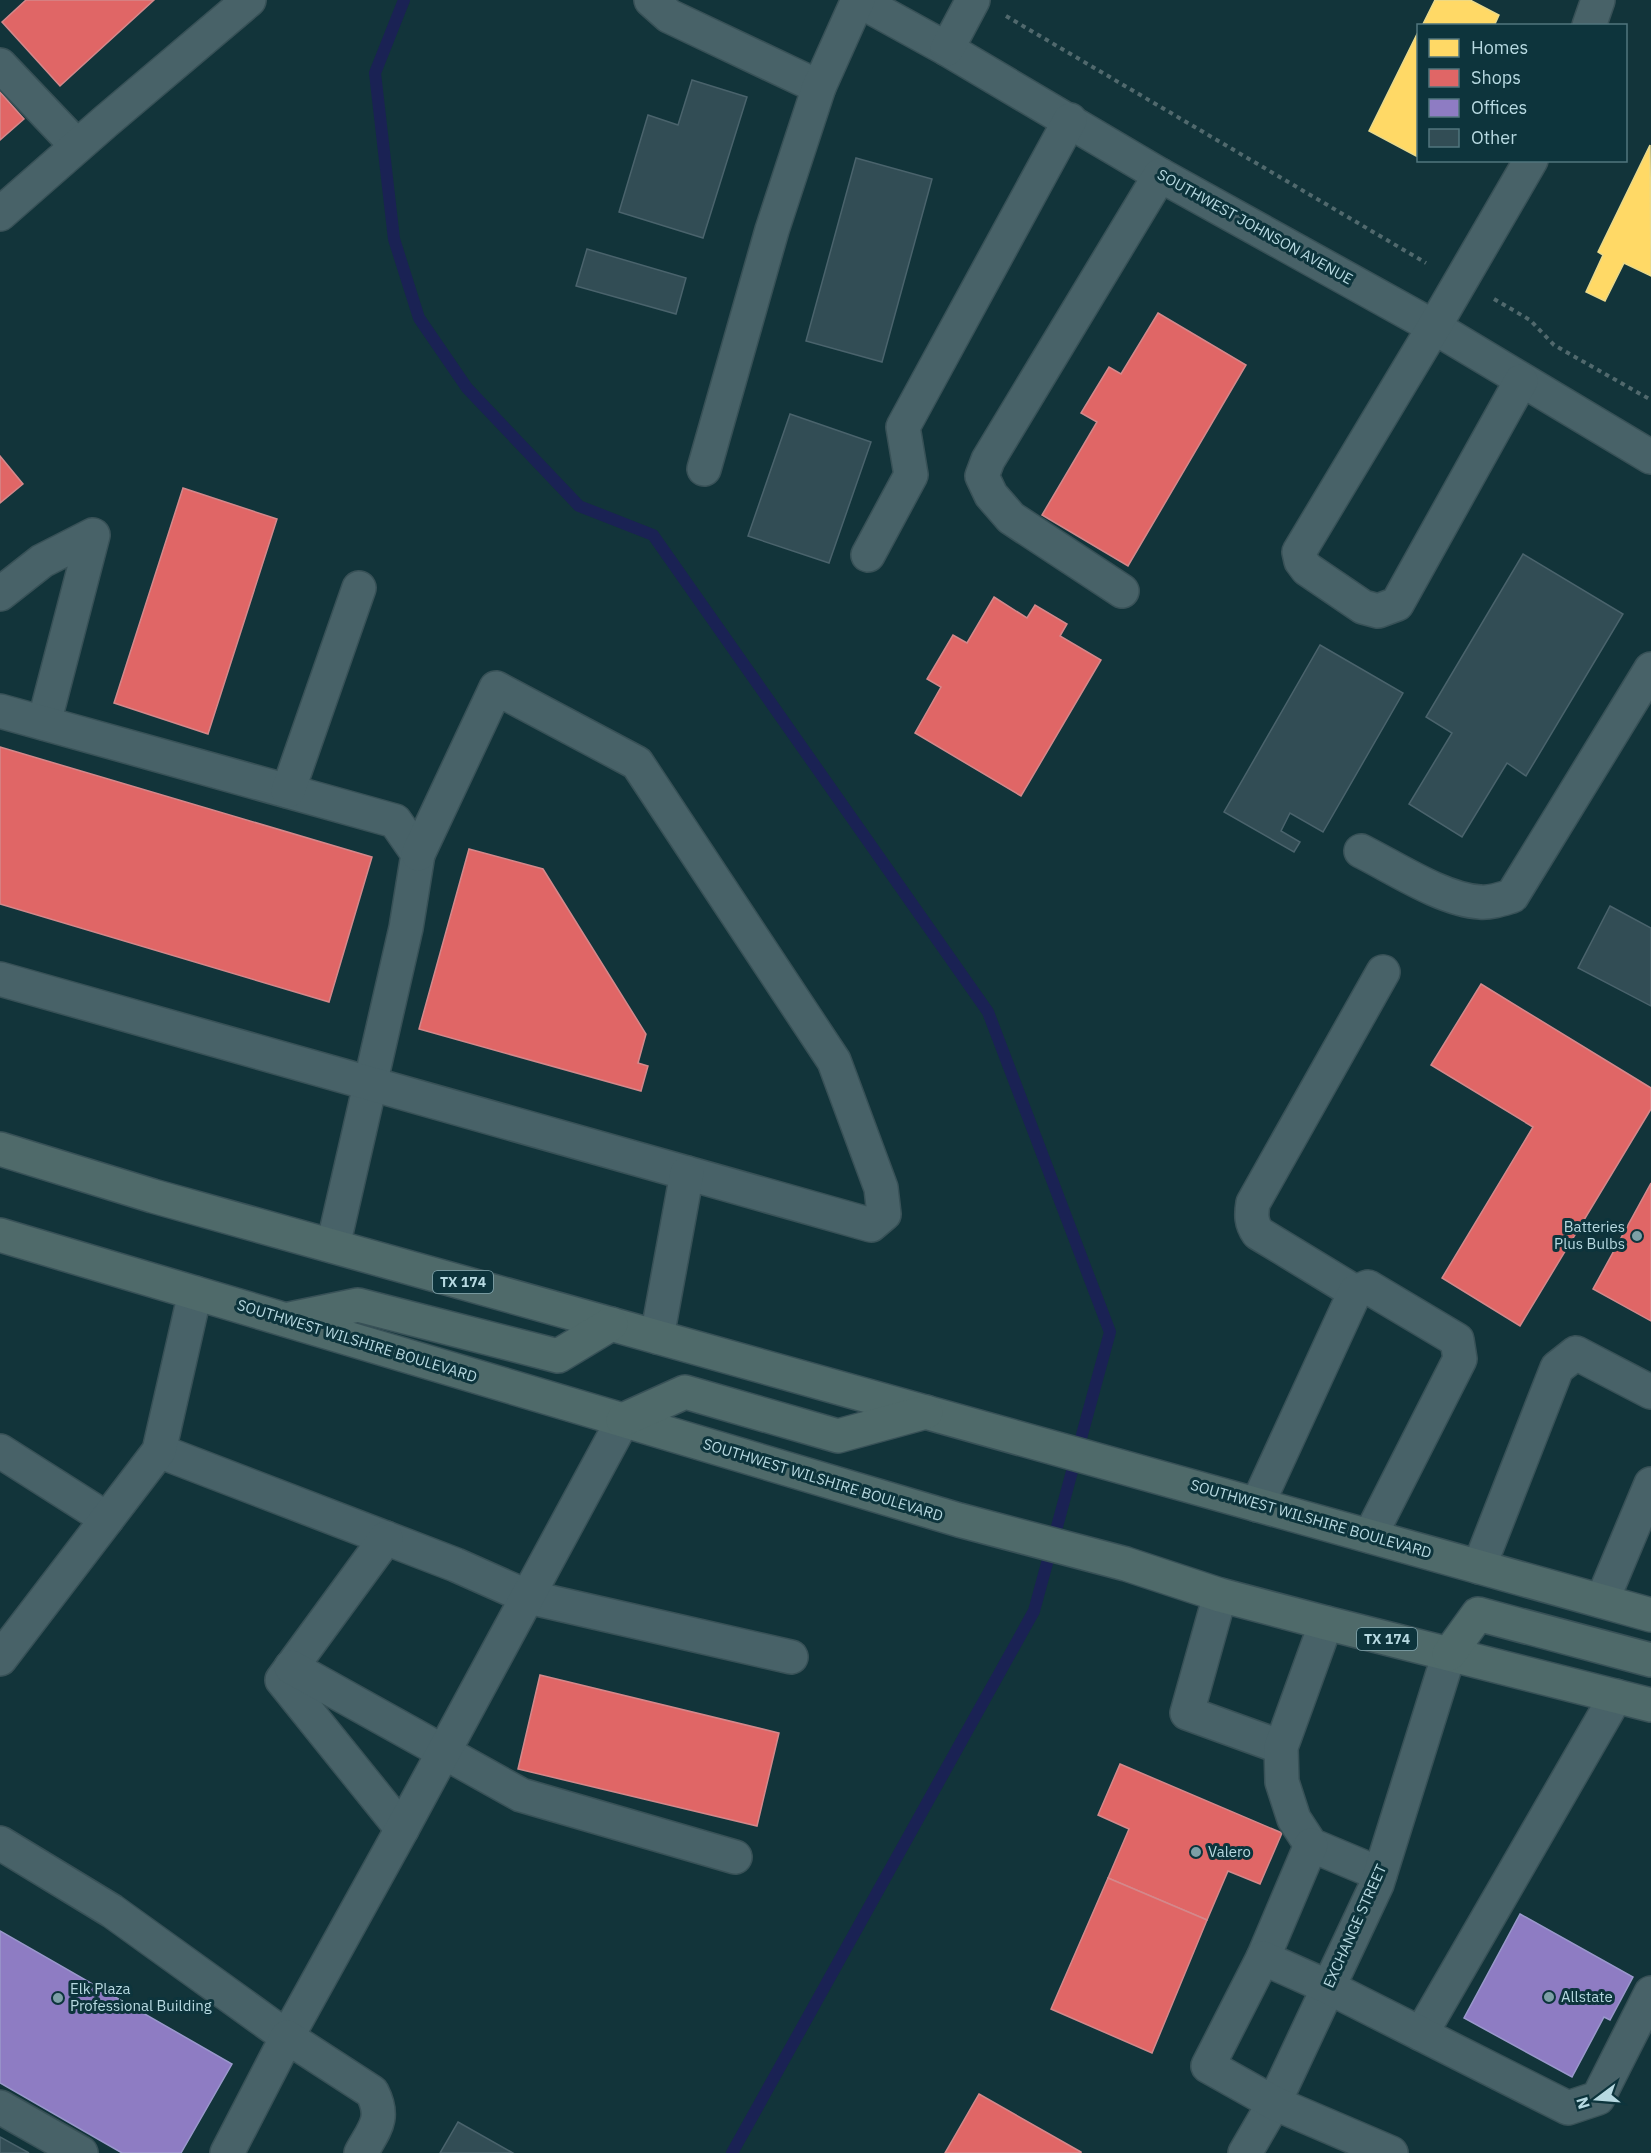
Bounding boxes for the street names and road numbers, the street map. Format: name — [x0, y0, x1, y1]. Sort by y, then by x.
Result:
street label: SOUTHWEST JOHNSON AVENUE — [1154, 165, 1356, 288]
road number: TX 174 — [433, 1271, 493, 1293]
street label: SOUTHWEST WILSHIRE BOULEVARD — [235, 1295, 479, 1386]
street label: SOUTHWEST WILSHIRE BOULEVARD — [701, 1434, 945, 1525]
street label: SOUTHWEST WILSHIRE BOULEVARD — [1188, 1475, 1434, 1562]
road number: TX 174 — [1357, 1628, 1417, 1650]
street label: EXCHANGE STREET — [1319, 1861, 1391, 1991]

